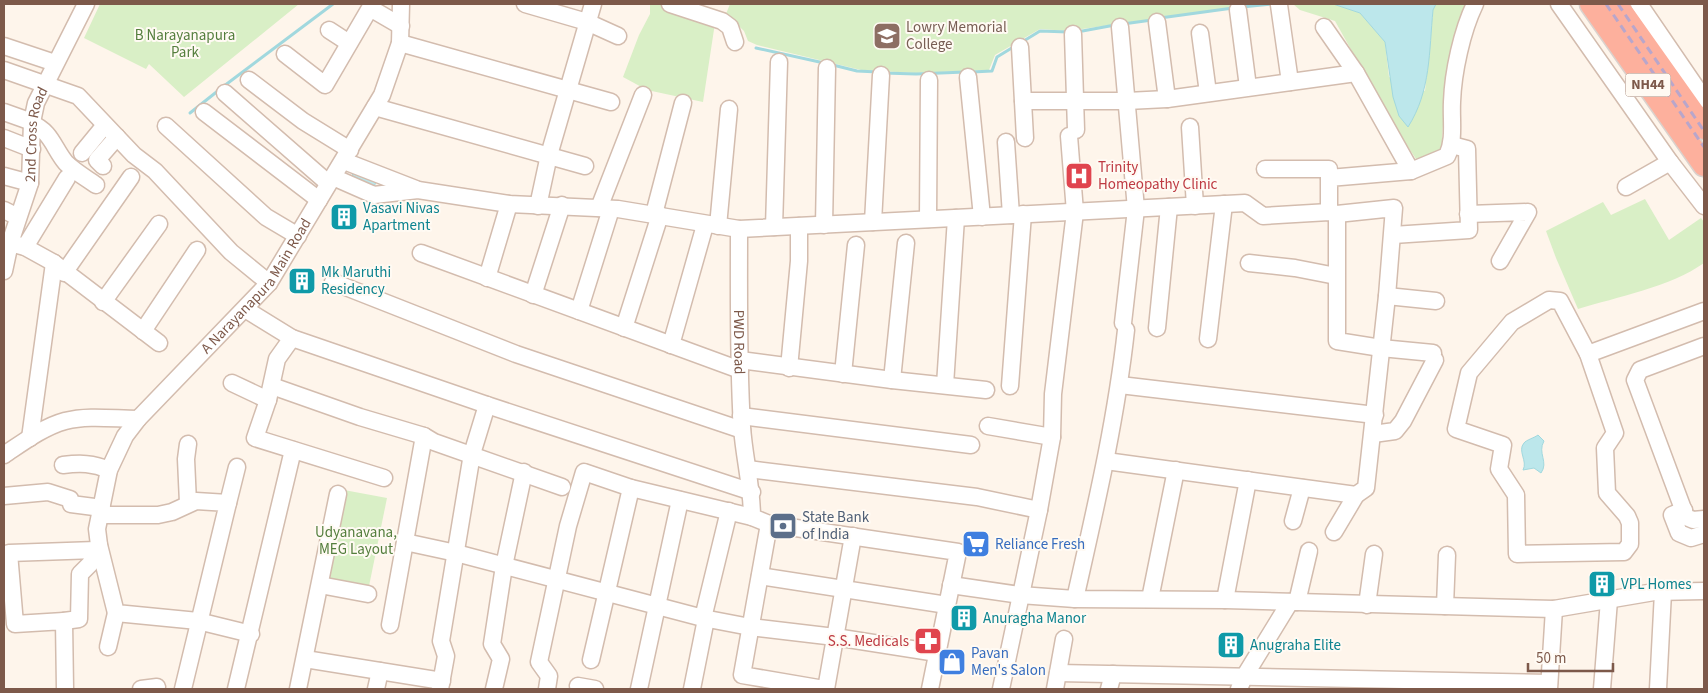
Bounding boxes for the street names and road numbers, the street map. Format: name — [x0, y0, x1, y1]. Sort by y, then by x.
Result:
road number: NH44 — [1626, 74, 1670, 96]
street label: 2nd Cross Road — [20, 83, 53, 183]
street label: A Narayanapura Main Road — [196, 214, 316, 358]
street label: PWD Road — [728, 310, 750, 375]

